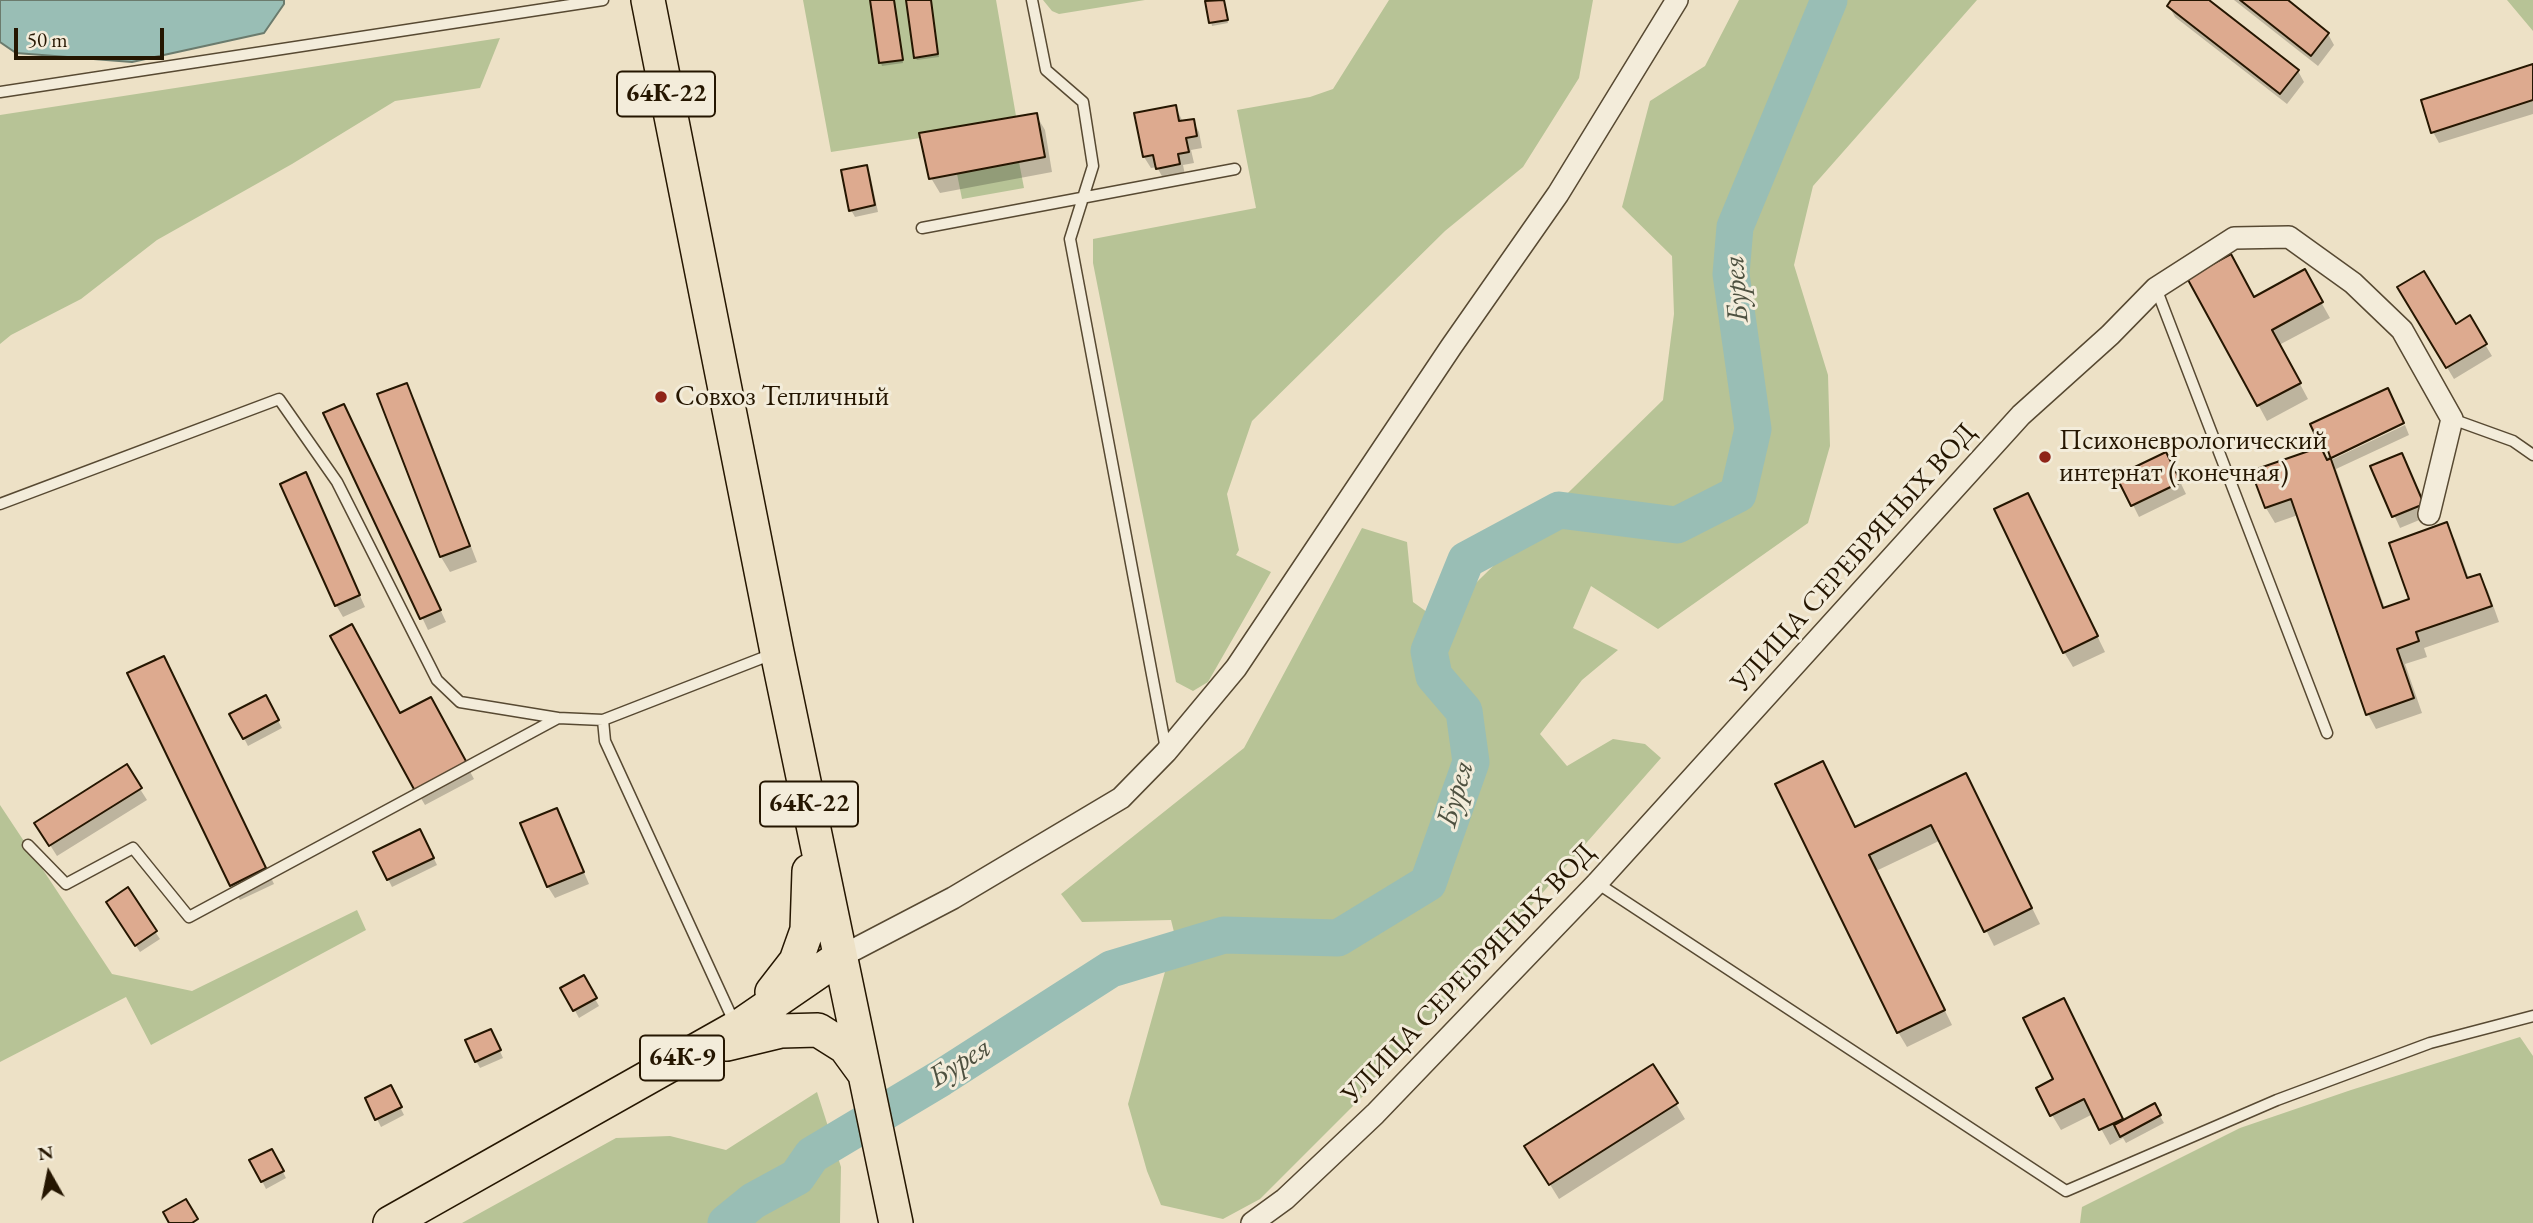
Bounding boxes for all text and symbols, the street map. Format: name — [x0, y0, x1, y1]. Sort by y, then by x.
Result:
scale bar — [18, 14, 168, 58]
text: 50 m — [27, 26, 68, 53]
road number: 64К-22 — [617, 72, 715, 116]
water label: Бурея — [1717, 254, 1757, 324]
place label: Совхоз Тепличный — [675, 380, 889, 414]
marker: Совхоз Тепличный — [653, 389, 669, 405]
street label: УЛИЦА СЕРЕБРЯНЫХ ВОД — [1724, 417, 1984, 699]
place label: Психоневрологический интернат (конечная) — [2059, 424, 2327, 490]
marker: Психоневрологический интернат (конечная) — [2037, 449, 2053, 465]
water label: Бурея — [1429, 757, 1483, 831]
road number: 64К-22 — [760, 782, 858, 826]
street label: УЛИЦА СЕРЕБРЯНЫХ ВОД — [1335, 836, 1603, 1112]
water label: Бурея — [922, 1030, 998, 1096]
road number: 64К-9 — [640, 1036, 724, 1080]
north arrow — [14, 1139, 84, 1209]
text: N — [36, 1139, 55, 1166]

